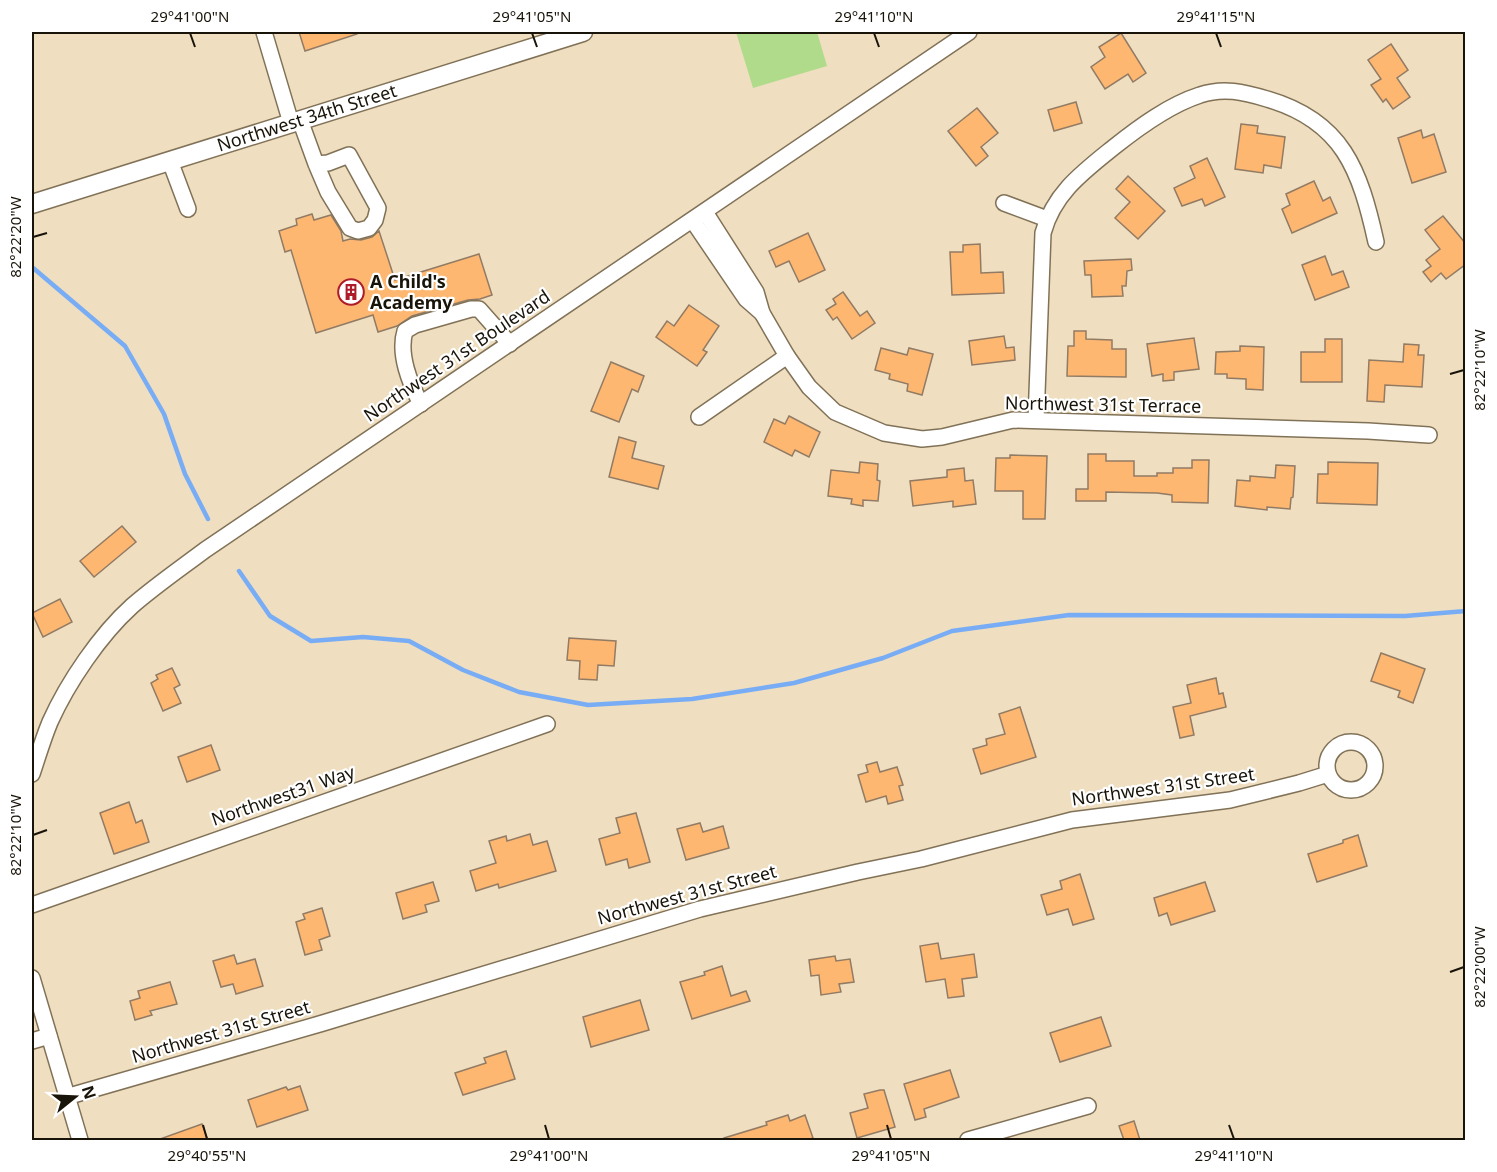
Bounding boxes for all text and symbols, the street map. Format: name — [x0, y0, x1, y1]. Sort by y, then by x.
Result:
text: 29°41'00"N — [151, 6, 229, 26]
text: 29°41'05"N — [493, 6, 571, 26]
text: 29°41'10"N — [835, 6, 913, 26]
text: 29°41'15"N — [1177, 6, 1255, 26]
street label: Northwest 34th Street — [214, 78, 400, 157]
text: 82°22'20"W — [5, 196, 25, 278]
place label: A Child's Academy — [370, 269, 453, 314]
building icon: A Child's Academy — [336, 277, 366, 307]
street label: Northwest 31st Boulevard — [359, 284, 554, 427]
text: 82°22'10"W — [1469, 329, 1489, 411]
street label: Northwest 31st Terrace — [1005, 390, 1201, 418]
street label: Northwest31 Way — [208, 759, 358, 831]
street label: Northwest 31st Street — [1070, 761, 1256, 811]
text: 82°22'10"W — [5, 794, 25, 876]
street label: Northwest 31st Street — [595, 858, 779, 929]
text: 82°22'00"W — [1469, 926, 1489, 1008]
street label: Northwest 31st Street — [129, 994, 313, 1068]
north arrow — [45, 1067, 105, 1127]
text: N — [77, 1083, 102, 1102]
text: 29°40'55"N — [168, 1145, 246, 1165]
text: 29°41'00"N — [510, 1145, 588, 1165]
text: 29°41'05"N — [852, 1145, 930, 1165]
text: 29°41'10"N — [1195, 1145, 1273, 1165]

